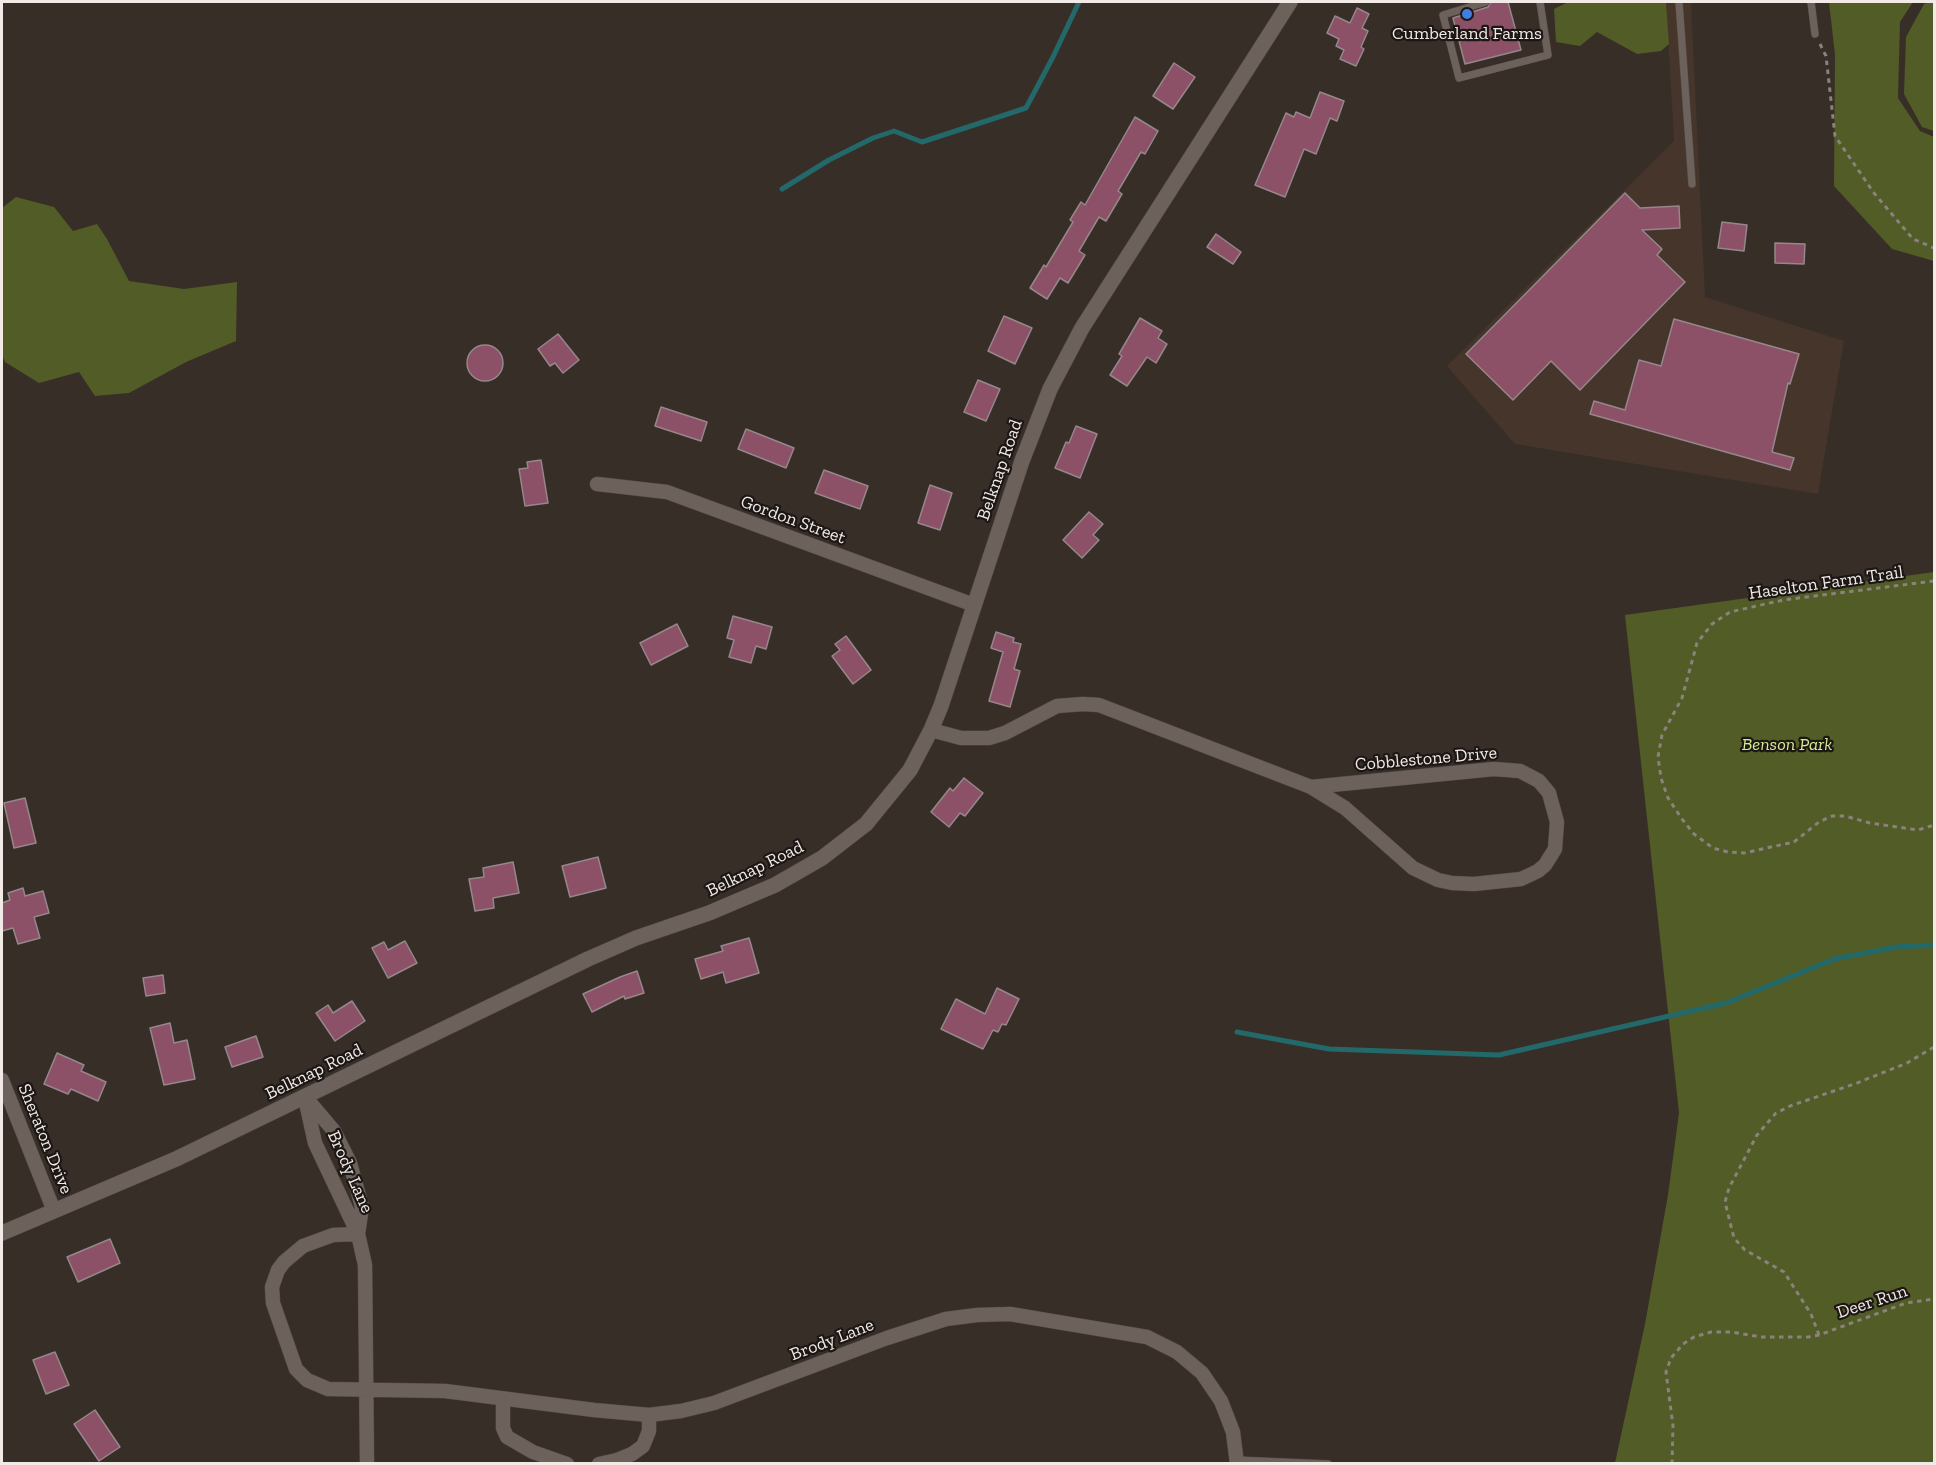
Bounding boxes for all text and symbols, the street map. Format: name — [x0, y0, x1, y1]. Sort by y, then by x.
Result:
marker: Cumberland Farms — [1460, 7, 1474, 21]
place label: Cumberland Farms — [1392, 23, 1542, 45]
street label: Belknap Road — [973, 417, 1027, 523]
street label: Gordon Street — [738, 491, 848, 549]
street label: Haselton Farm Trail — [1747, 561, 1905, 605]
park label: Benson Park — [1742, 734, 1832, 756]
street label: Cobblestone Drive — [1354, 742, 1498, 776]
street label: Belknap Road — [703, 836, 807, 902]
street label: Belknap Road — [262, 1039, 366, 1105]
street label: Sheraton Drive — [13, 1081, 77, 1197]
street label: Brody Lane — [322, 1127, 378, 1217]
street label: Deer Run — [1834, 1280, 1910, 1324]
street label: Brody Lane — [787, 1314, 877, 1366]

